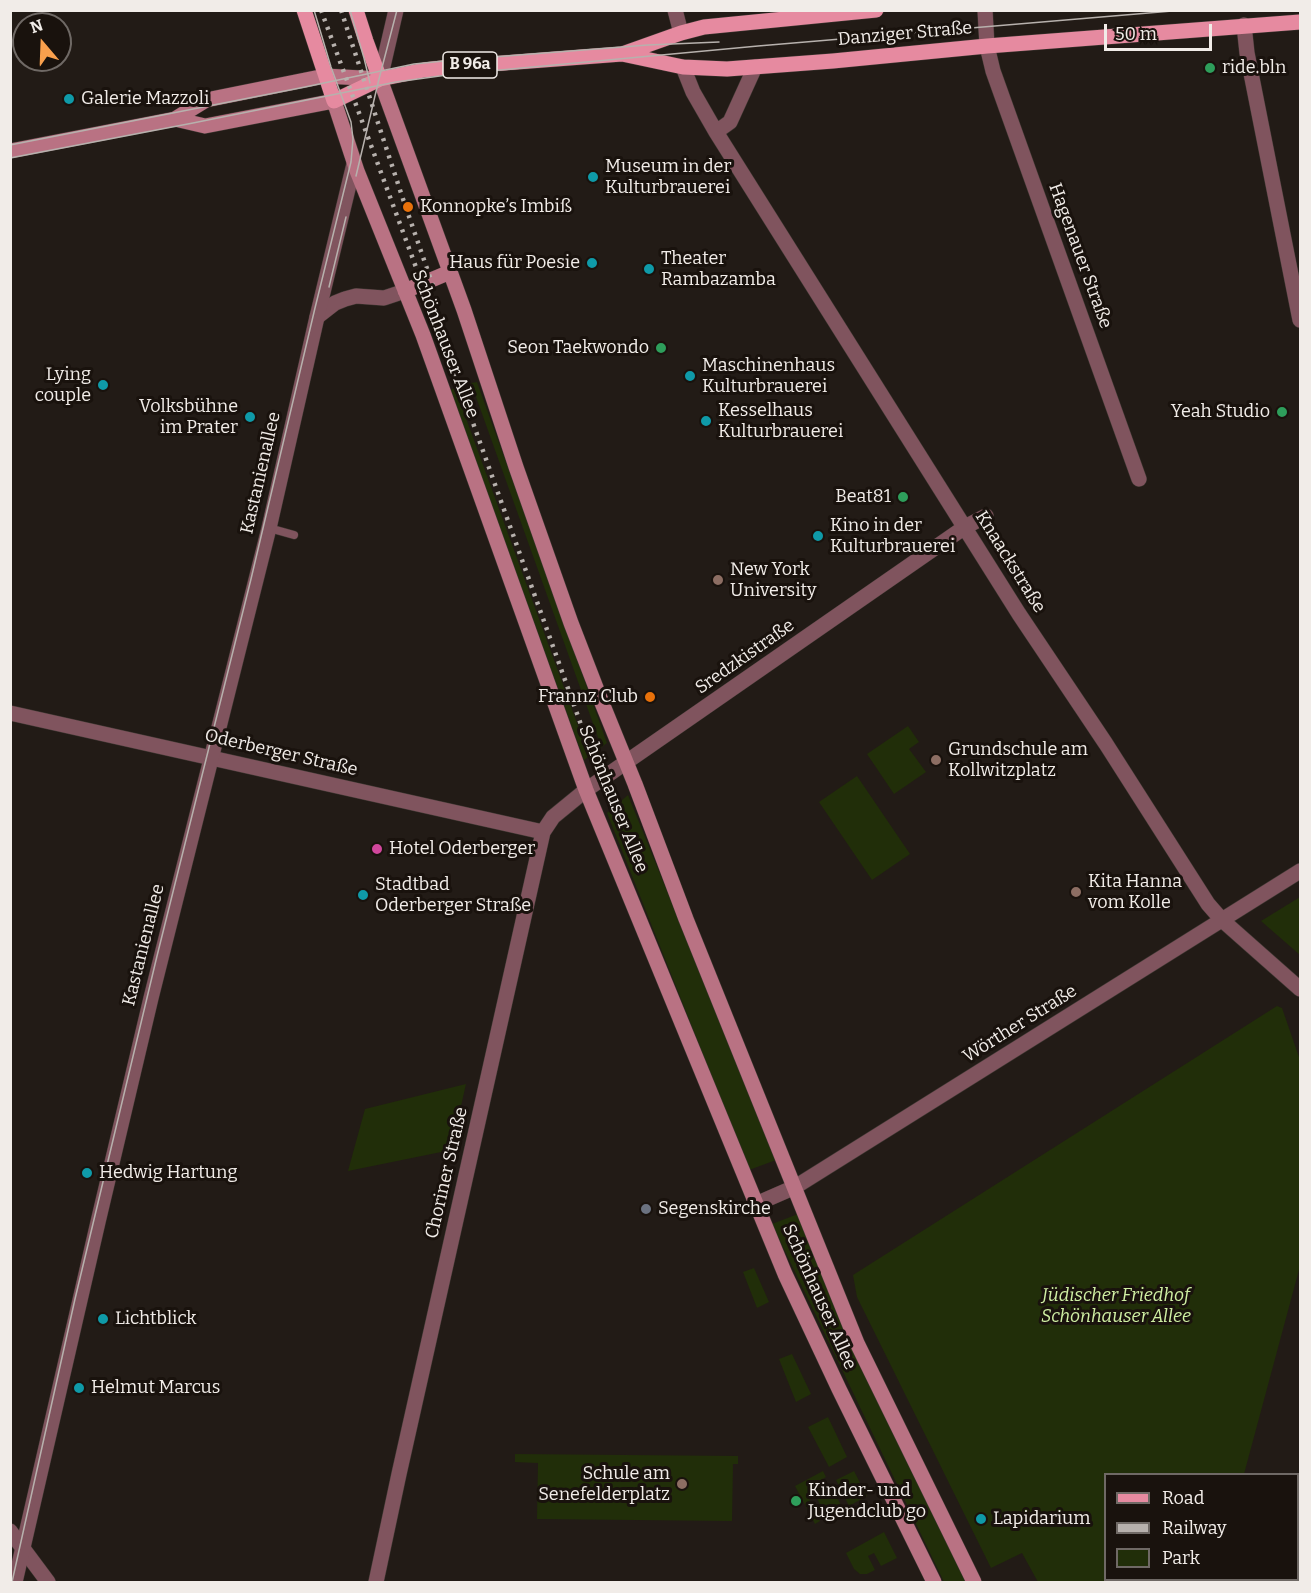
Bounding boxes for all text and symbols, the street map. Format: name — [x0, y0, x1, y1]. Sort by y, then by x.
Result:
north arrow — [12, 12, 72, 72]
scale bar — [1107, 12, 1215, 50]
text: N — [28, 15, 46, 37]
street label: Danziger Straße — [837, 17, 973, 51]
text: 50 m — [1115, 23, 1157, 45]
road number: B 96a — [443, 52, 497, 78]
place label: ride.bln — [1222, 57, 1286, 79]
marker: ride.bln — [1203, 61, 1217, 75]
place label: Galerie Mazzoli — [81, 88, 209, 110]
marker: Galerie Mazzoli — [62, 92, 76, 106]
place label: Museum in der Kulturbrauerei — [605, 156, 731, 198]
marker: Museum in der Kulturbrauerei — [586, 170, 600, 184]
street label: Hagenauer Straße — [1044, 180, 1116, 332]
place label: Konnopke’s Imbiß — [420, 196, 572, 218]
marker: Konnopke’s Imbiß — [401, 200, 415, 214]
place label: Theater Rambazamba — [661, 248, 776, 290]
place label: Haus für Poesie — [449, 252, 580, 274]
marker: Haus für Poesie — [585, 256, 599, 270]
marker: Theater Rambazamba — [642, 262, 656, 276]
street label: Schönhauser Allee — [407, 267, 483, 421]
place label: Seon Taekwondo — [507, 337, 649, 359]
marker: Seon Taekwondo — [654, 341, 668, 355]
place label: Maschinenhaus Kulturbrauerei — [702, 355, 835, 398]
place label: Lying couple — [35, 364, 91, 406]
marker: Maschinenhaus Kulturbrauerei — [683, 369, 697, 383]
marker: Lying couple — [96, 378, 110, 392]
place label: Volksbühne im Prater — [139, 396, 238, 438]
place label: Kesselhaus Kulturbrauerei — [718, 400, 843, 442]
place label: Yeah Studio — [1171, 401, 1270, 423]
marker: Yeah Studio — [1275, 405, 1289, 419]
street label: Kastanienallee — [236, 410, 286, 536]
marker: Volksbühne im Prater — [243, 410, 257, 424]
marker: Kesselhaus Kulturbrauerei — [699, 414, 713, 428]
place label: Beat81 — [835, 486, 891, 508]
marker: Beat81 — [896, 490, 910, 504]
street label: Knaackstraße — [970, 507, 1050, 617]
place label: Kino in der Kulturbrauerei — [830, 515, 955, 558]
marker: Kino in der Kulturbrauerei — [811, 529, 825, 543]
place label: New York University — [730, 559, 816, 602]
marker: New York University — [711, 573, 725, 587]
street label: Sredzkistraße — [691, 615, 799, 699]
place label: Frannz Club — [538, 686, 638, 708]
marker: Frannz Club — [643, 690, 657, 704]
street label: Schönhauser Allee — [574, 722, 652, 876]
street label: Oderberger Straße — [202, 725, 360, 781]
place label: Grundschule am Kollwitzplatz — [948, 739, 1088, 782]
marker: Grundschule am Kollwitzplatz — [929, 753, 943, 767]
place label: Hotel Oderberger — [389, 838, 535, 860]
marker: Hotel Oderberger — [370, 842, 384, 856]
place label: Kita Hanna vom Kolle — [1088, 871, 1182, 914]
place label: Stadtbad Oderberger Straße — [375, 874, 531, 916]
street label: Kastanienallee — [118, 882, 170, 1008]
marker: Kita Hanna vom Kolle — [1069, 885, 1083, 899]
marker: Stadtbad Oderberger Straße — [356, 888, 370, 902]
street label: Wörther Straße — [959, 980, 1081, 1068]
street label: Choriner Straße — [421, 1105, 473, 1241]
place label: Hedwig Hartung — [99, 1162, 237, 1184]
marker: Hedwig Hartung — [80, 1166, 94, 1180]
place label: Segenskirche — [658, 1198, 771, 1220]
marker: Segenskirche — [639, 1202, 653, 1216]
street label: Schönhauser Allee — [777, 1221, 861, 1373]
park label: Jüdischer Friedhof Schönhauser Allee — [1041, 1285, 1191, 1328]
place label: Lichtblick — [115, 1308, 197, 1330]
marker: Lichtblick — [96, 1312, 110, 1326]
place label: Helmut Marcus — [91, 1377, 220, 1399]
marker: Helmut Marcus — [72, 1381, 86, 1395]
place label: Schule am Senefelderplatz — [538, 1463, 670, 1506]
legend — [1104, 1473, 1299, 1581]
marker: Schule am Senefelderplatz — [675, 1477, 689, 1491]
place label: Kinder- und Jugendclub go — [808, 1480, 926, 1522]
text: Road — [1162, 1487, 1204, 1509]
marker: Kinder- und Jugendclub go — [789, 1494, 803, 1508]
place label: Lapidarium — [993, 1508, 1090, 1530]
marker: Lapidarium — [974, 1512, 988, 1526]
text: Railway — [1162, 1517, 1226, 1539]
text: Park — [1162, 1547, 1200, 1569]

